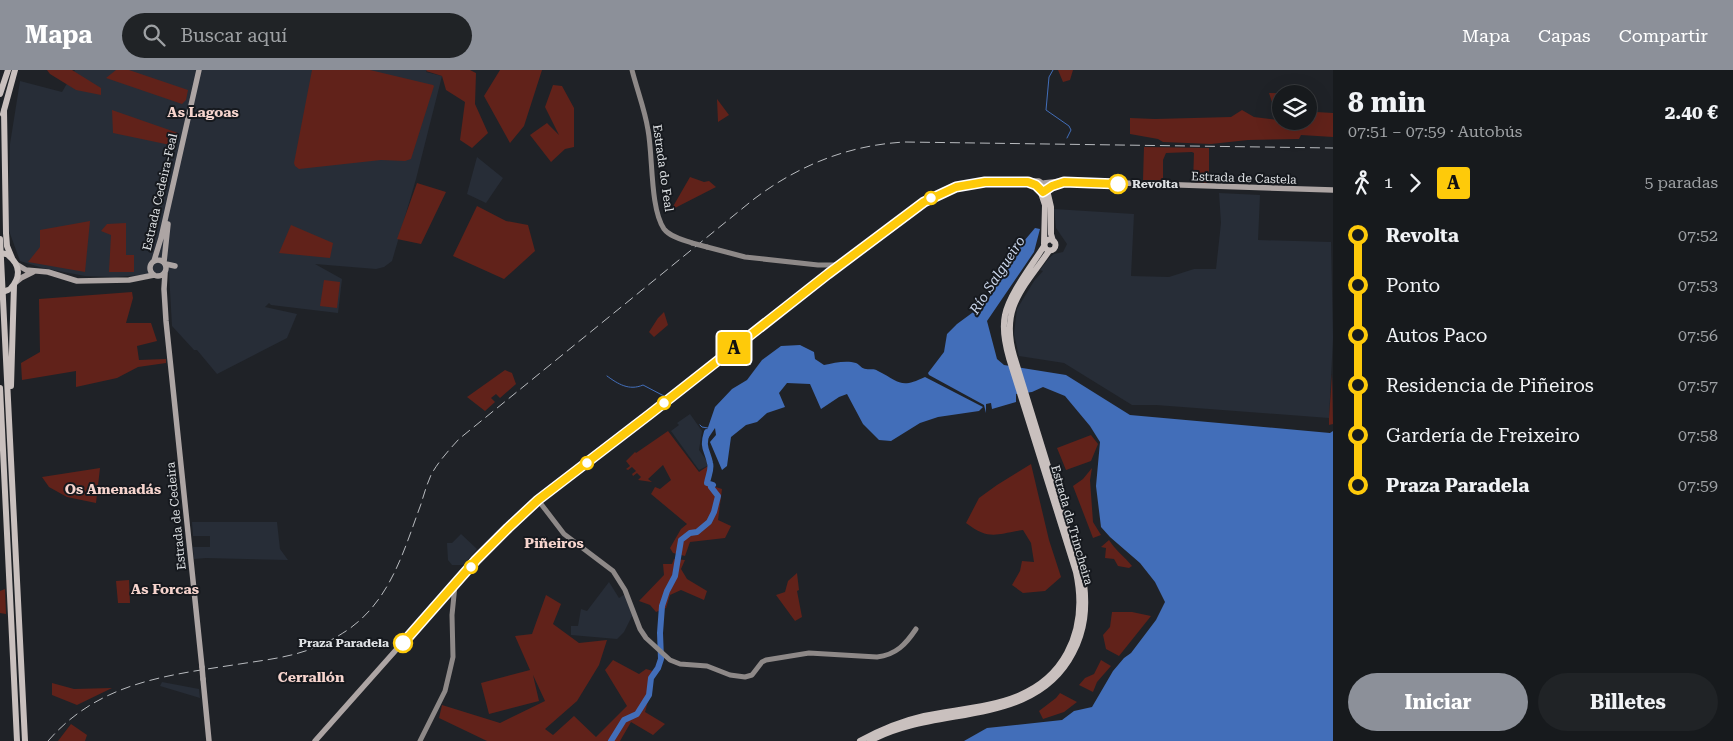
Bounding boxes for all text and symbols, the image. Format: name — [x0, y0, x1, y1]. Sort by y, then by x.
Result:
search box — [122, 13, 472, 58]
text: Mapa — [25, 21, 92, 49]
icon: search — [140, 21, 168, 49]
text: Buscar aquí — [180, 24, 287, 47]
text: Mapa — [1462, 25, 1510, 46]
text: Capas — [1538, 25, 1591, 46]
text: Compartir — [1619, 25, 1708, 46]
map controls — [1272, 85, 1317, 130]
button: layers — [1272, 85, 1317, 130]
text: 8 min — [1348, 86, 1426, 119]
text: 2.40 € — [1665, 101, 1718, 124]
district label: As Lagoas — [167, 104, 239, 120]
text: 07:51 – 07:59 · Autobús — [1348, 122, 1522, 141]
street label: Estrada do Feal — [650, 123, 676, 213]
street label: Estrada Cedeira-Feal — [140, 132, 180, 252]
street label: Estrada de Castela — [1191, 169, 1297, 187]
icon: walk — [1348, 169, 1376, 197]
icon: forward — [1401, 169, 1429, 197]
text: A — [1447, 172, 1460, 193]
text: 1 — [1384, 173, 1393, 192]
text: 5 paradas — [1645, 173, 1718, 192]
marker: Revolta — [1108, 174, 1128, 194]
place label: Revolta — [1132, 177, 1178, 191]
unlabelled marker — [924, 191, 938, 205]
text: Revolta — [1386, 224, 1459, 247]
text: 07:52 — [1678, 226, 1718, 245]
water label: Río Salgueiro — [965, 233, 1028, 318]
text: Ponto — [1386, 274, 1440, 297]
text: 07:53 — [1678, 276, 1718, 295]
text: Autos Paco — [1386, 324, 1487, 347]
text: 07:56 — [1678, 326, 1718, 345]
line badge: A — [718, 332, 750, 364]
text: A — [727, 337, 741, 358]
text: Residencia de Piñeiros — [1386, 374, 1594, 397]
text: 07:57 — [1678, 376, 1718, 395]
unlabelled marker — [657, 396, 671, 410]
text: Gardería de Freixeiro — [1386, 424, 1580, 447]
text: 07:58 — [1678, 426, 1718, 445]
unlabelled marker — [580, 456, 594, 470]
street label: Estrada de Cedeira — [163, 461, 189, 571]
street label: Estrada da Trincheira — [1048, 463, 1096, 587]
text: Praza Paradela — [1386, 474, 1529, 497]
text: 07:59 — [1678, 476, 1718, 495]
district label: Os Amenadás — [65, 481, 161, 497]
district label: Piñeiros — [524, 535, 584, 551]
unlabelled marker — [464, 560, 478, 574]
district label: As Forcas — [131, 581, 199, 597]
marker: Praza Paradela — [393, 633, 413, 653]
place label: Praza Paradela — [298, 636, 389, 650]
district label: Cerrallón — [278, 669, 345, 685]
button: Iniciar — [1348, 673, 1528, 731]
button: Billetes — [1538, 673, 1718, 731]

